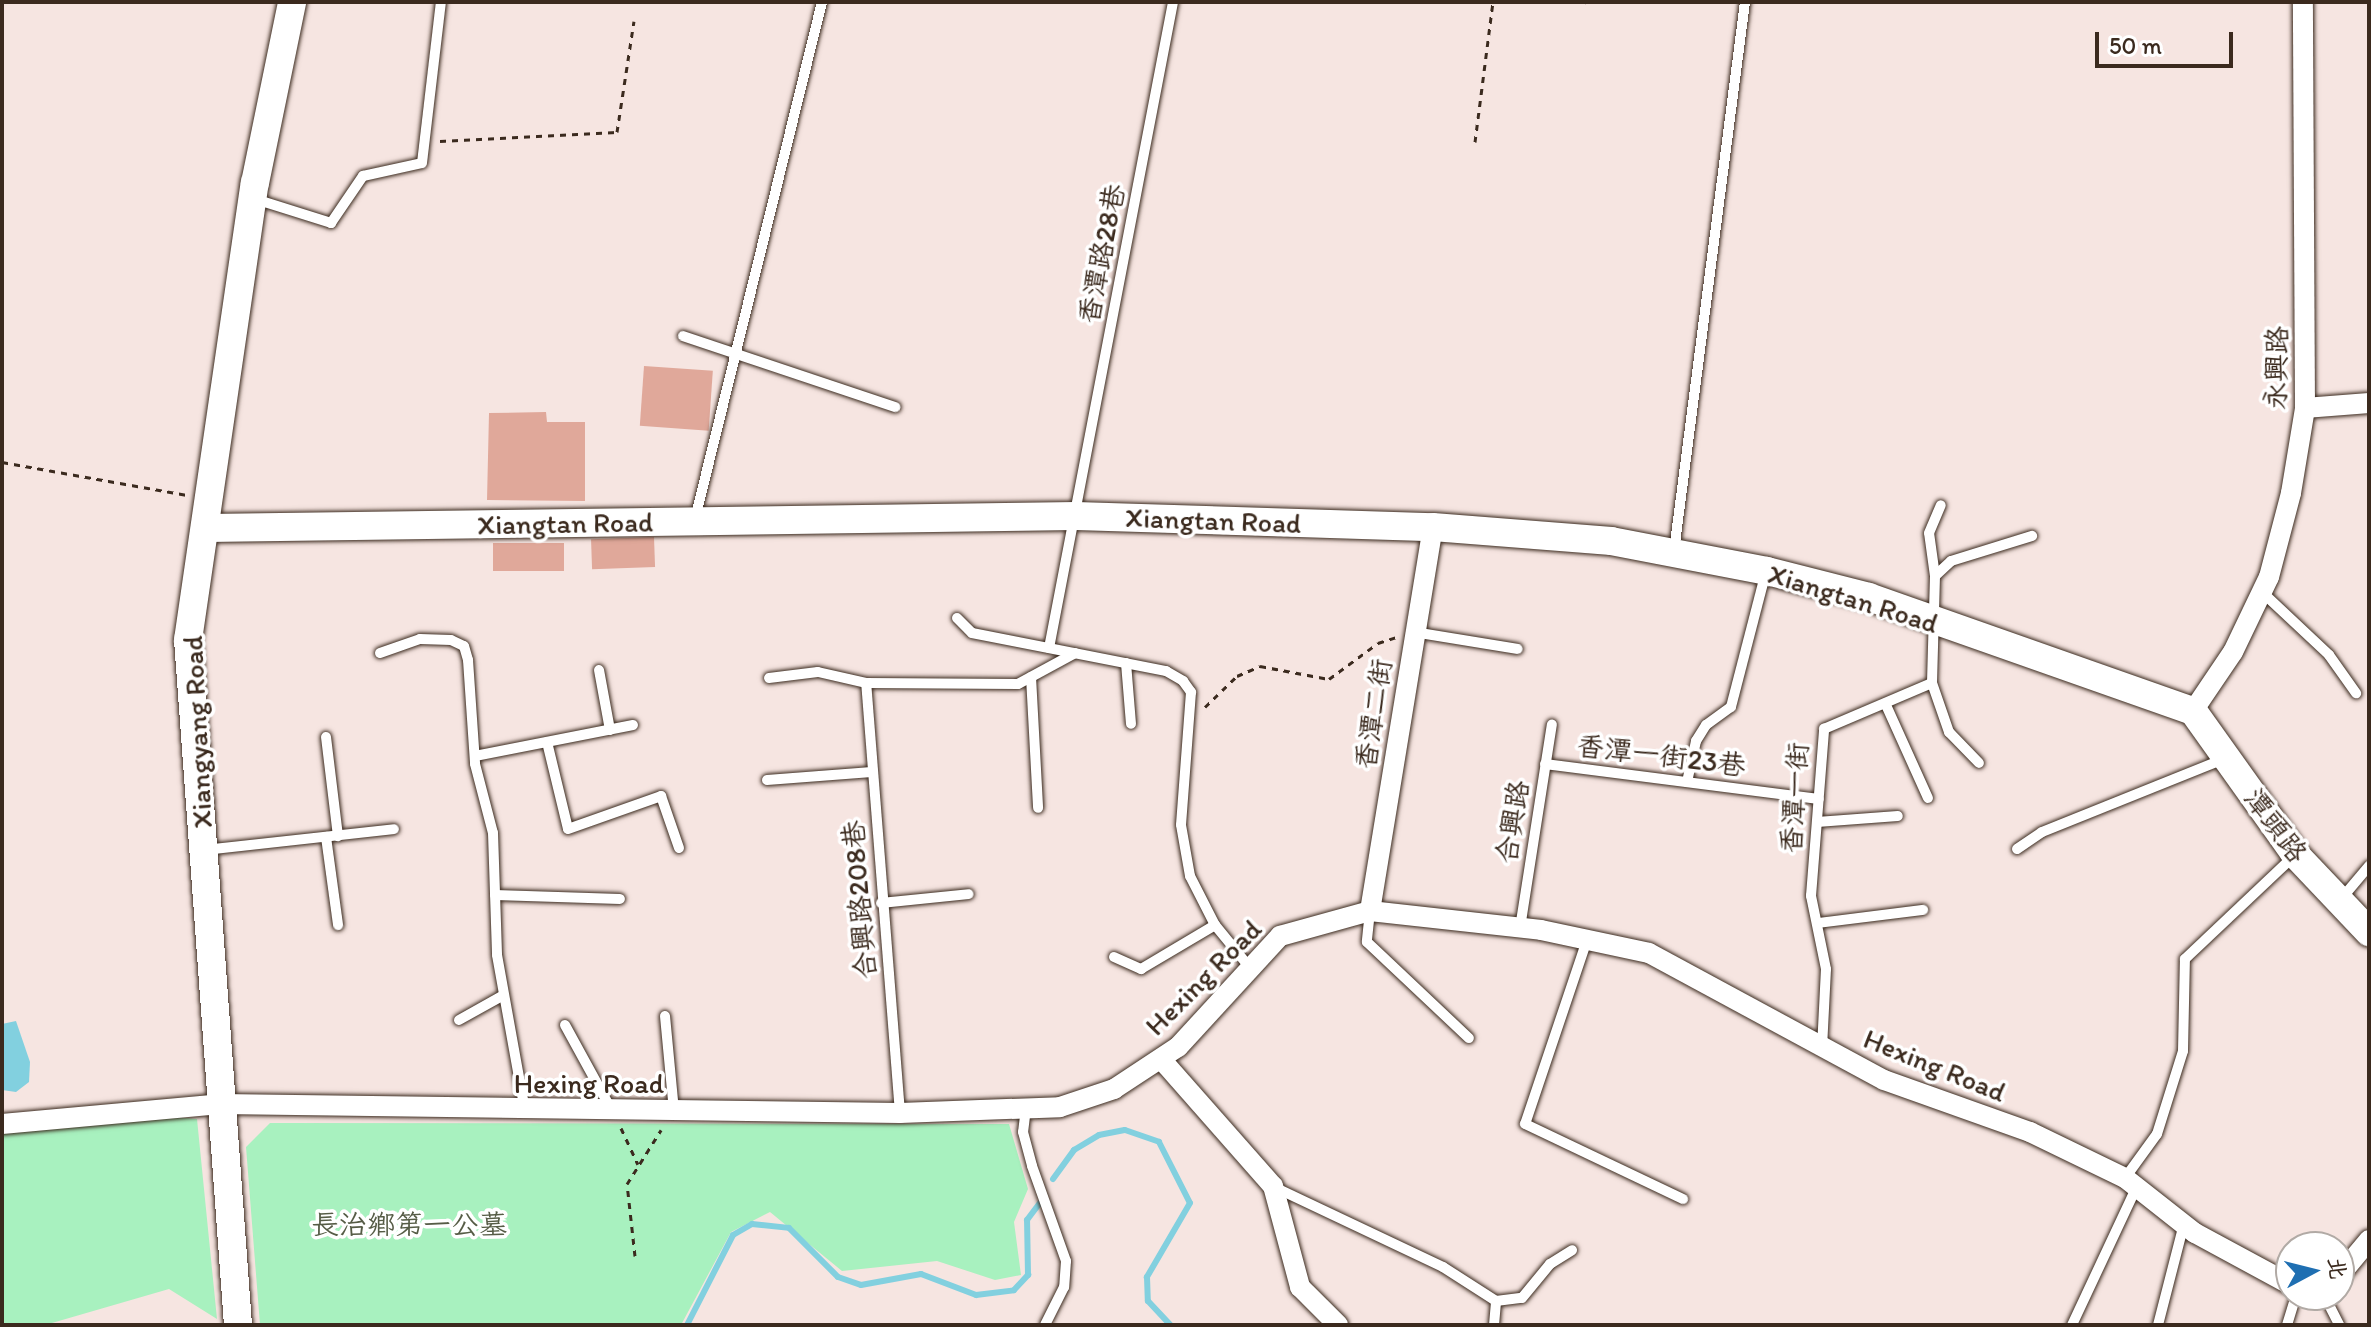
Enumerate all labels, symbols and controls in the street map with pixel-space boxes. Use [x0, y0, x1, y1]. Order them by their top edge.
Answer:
scale bar [2099, 16, 2237, 66]
text: 50 m [2109, 31, 2162, 60]
street label: 香潭路28巷 [1071, 181, 1131, 327]
street label: 永興路 [2258, 326, 2294, 410]
street label: Xiangtan Road [1124, 500, 1302, 540]
street label: Xiangtan Road [477, 505, 653, 541]
street label: Xiangtan Road [1764, 556, 1942, 640]
street label: Xiangyang Road [175, 635, 219, 829]
street label: 香潭二街 [1348, 656, 1398, 772]
street label: 香潭一街23巷 [1575, 728, 1747, 782]
street label: 香潭一街 [1773, 741, 1815, 855]
street label: 合興路 [1489, 778, 1535, 866]
street label: 潭頭路 [2237, 781, 2315, 869]
street label: 合興路208巷 [835, 819, 883, 981]
street label: Hexing Road [1138, 912, 1268, 1042]
street label: Hexing Road [1859, 1021, 2011, 1109]
street label: Hexing Road [514, 1066, 664, 1100]
park label: 長治鄉第一公墓 [311, 1207, 507, 1241]
north arrow [2275, 1231, 2355, 1311]
text: 北 [2323, 1256, 2352, 1281]

